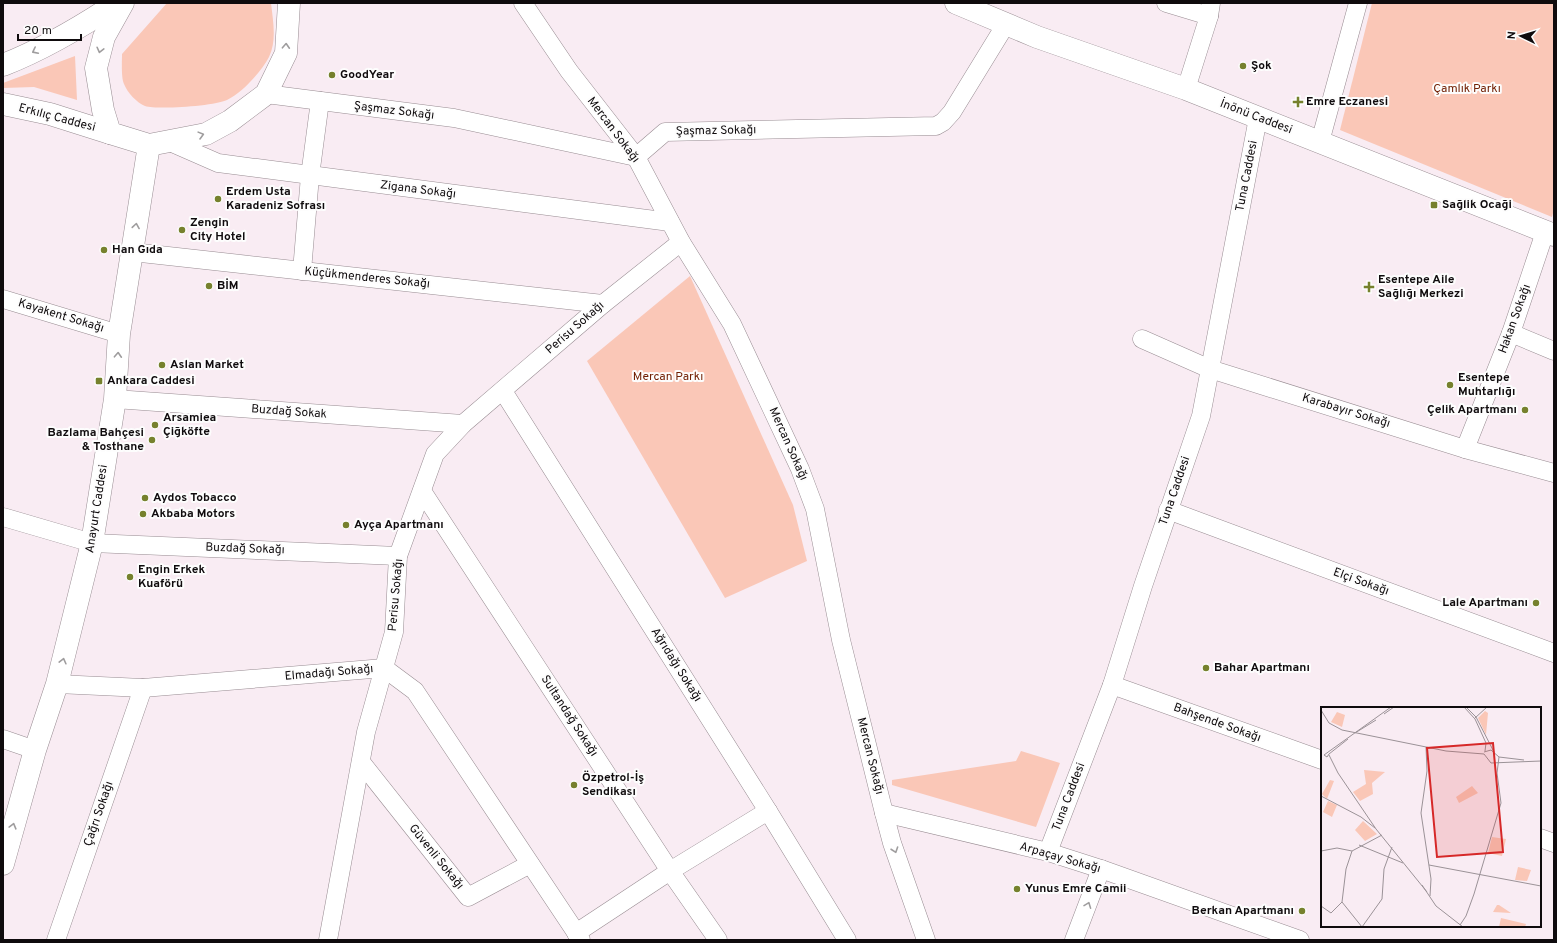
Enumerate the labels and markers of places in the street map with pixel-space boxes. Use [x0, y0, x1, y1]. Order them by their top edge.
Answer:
place label: Şok [1251, 58, 1272, 74]
marker: Şok [1238, 61, 1248, 71]
place label: GoodYear [340, 67, 394, 83]
marker: GoodYear [327, 70, 337, 80]
place label: Emre Eczanesi [1306, 94, 1388, 110]
marker: Emre Eczanesi [1293, 97, 1303, 107]
place label: Erdem Usta Karadeniz Sofrası [226, 184, 325, 214]
marker: Erdem Usta Karadeniz Sofrası [213, 194, 223, 204]
place label: Sağlik Ocaği [1442, 197, 1512, 213]
marker: Sağlik Ocaği [1429, 200, 1439, 210]
place label: Zengin City Hotel [190, 215, 246, 245]
marker: Zengin City Hotel [177, 225, 187, 235]
place label: Han Gıda [112, 242, 163, 258]
marker: Han Gıda [99, 245, 109, 255]
place label: Esentepe Aile Sağlığı Merkezi [1378, 272, 1464, 302]
place label: BİM [217, 278, 238, 294]
marker: BİM [204, 281, 214, 291]
marker: Esentepe Aile Sağlığı Merkezi [1363, 281, 1375, 293]
place label: Aslan Market [170, 357, 244, 373]
marker: Aslan Market [157, 360, 167, 370]
place label: Esentepe Muhtarlığı [1458, 370, 1515, 400]
place label: Ankara Caddesi [107, 373, 195, 389]
marker: Ankara Caddesi [94, 376, 104, 386]
marker: Esentepe Muhtarlığı [1445, 380, 1455, 390]
place label: Çelik Apartmanı [1427, 402, 1517, 418]
marker: Çelik Apartmanı [1520, 405, 1530, 415]
place label: Arsamiea Çiğköfte [163, 410, 216, 440]
marker: Arsamiea Çiğköfte [150, 420, 160, 430]
place label: Bazlama Bahçesi & Tosthane [47, 425, 144, 455]
marker: Bazlama Bahçesi & Tosthane [147, 435, 157, 445]
place label: Aydos Tobacco [153, 490, 237, 506]
marker: Aydos Tobacco [140, 493, 150, 503]
place label: Akbaba Motors [151, 506, 235, 522]
marker: Akbaba Motors [138, 509, 148, 519]
place label: Ayça Apartmanı [354, 517, 444, 533]
marker: Ayça Apartmanı [341, 520, 351, 530]
place label: Engin Erkek Kuaförü [138, 562, 205, 592]
marker: Engin Erkek Kuaförü [125, 572, 135, 582]
place label: Lale Apartmanı [1442, 595, 1528, 611]
marker: Lale Apartmanı [1531, 598, 1541, 608]
place label: Bahar Apartmanı [1214, 660, 1310, 676]
marker: Bahar Apartmanı [1201, 663, 1211, 673]
place label: Özpetrol-İş Sendikası [582, 770, 644, 800]
marker: Özpetrol-İş Sendikası [569, 780, 579, 790]
place label: Yunus Emre Camii [1025, 881, 1126, 897]
marker: Yunus Emre Camii [1012, 884, 1022, 894]
place label: Berkan Apartmanı [1192, 903, 1294, 919]
marker: Berkan Apartmanı [1297, 906, 1307, 916]

